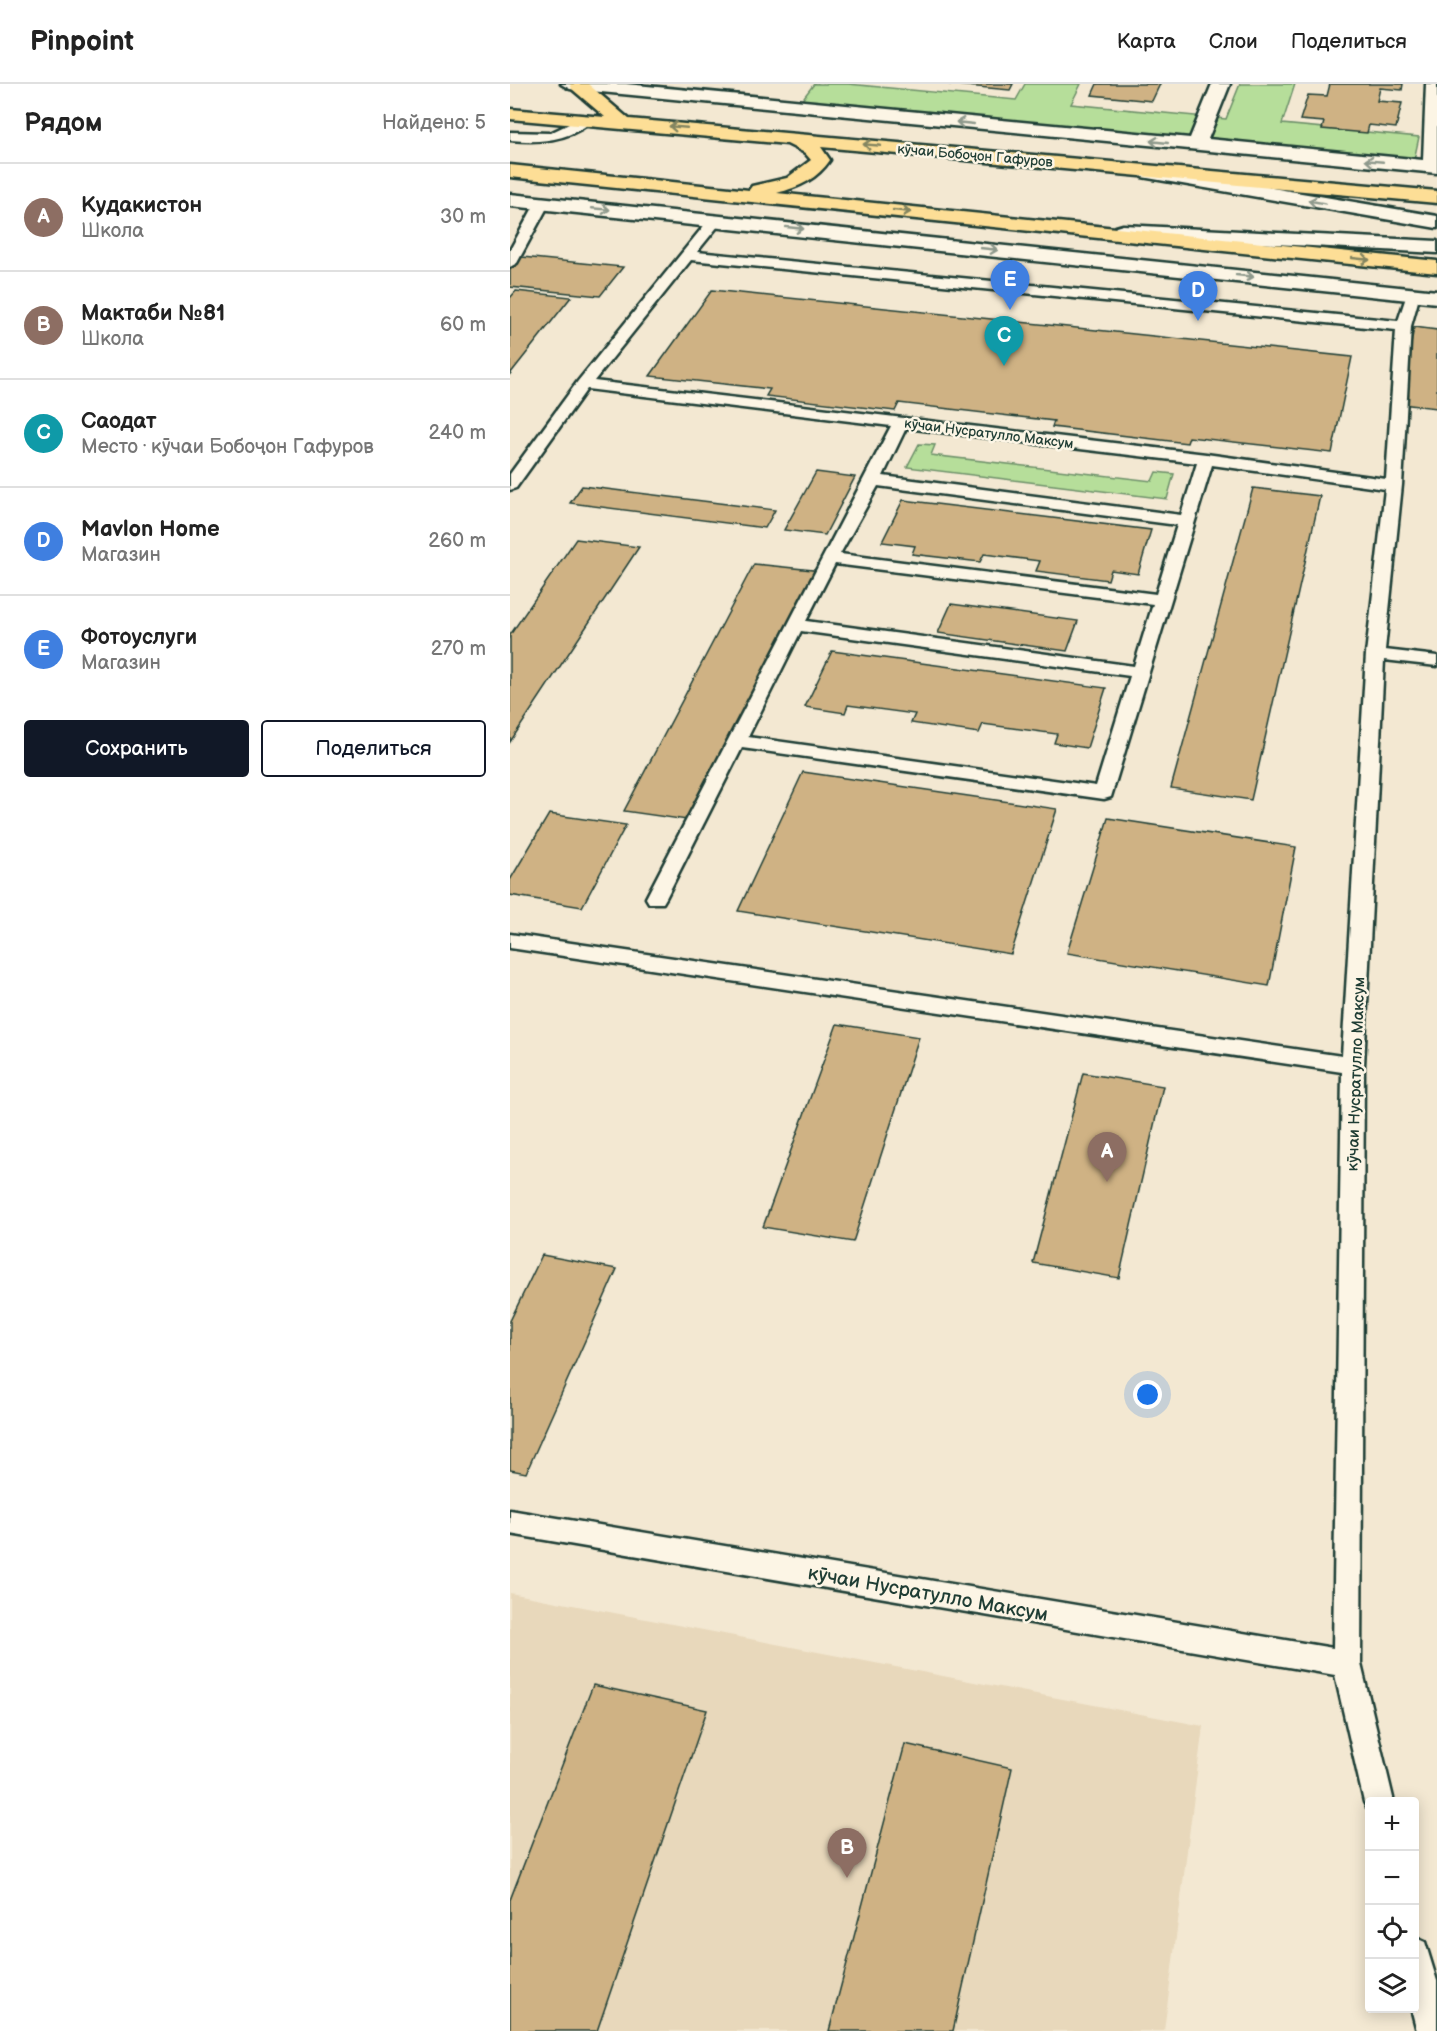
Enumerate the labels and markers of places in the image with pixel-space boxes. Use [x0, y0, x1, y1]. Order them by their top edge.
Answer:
pin: E [990, 260, 1030, 310]
pin: D [1178, 272, 1218, 321]
pin: C [984, 316, 1024, 366]
pin: A [1088, 1132, 1126, 1182]
pin: B [828, 1828, 866, 1878]

